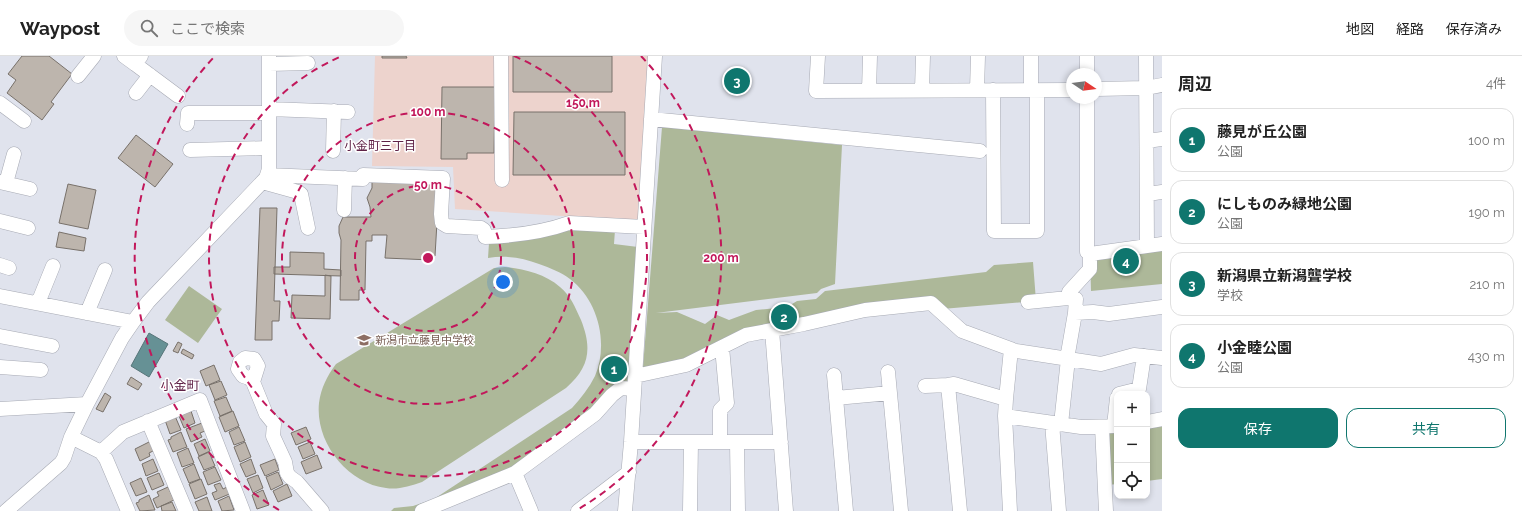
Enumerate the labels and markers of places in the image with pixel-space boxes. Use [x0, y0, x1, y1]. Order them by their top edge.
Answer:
pin: 3 [724, 66, 750, 96]
pin: 4 [1113, 246, 1139, 276]
centre of rings [421, 251, 435, 265]
pin: 2 [771, 302, 797, 332]
school or university icon: 新潟市立藤見中学校 [356, 332, 372, 348]
place label: 新潟市立藤見中学校 [375, 334, 474, 347]
pin: 1 [601, 354, 627, 384]

